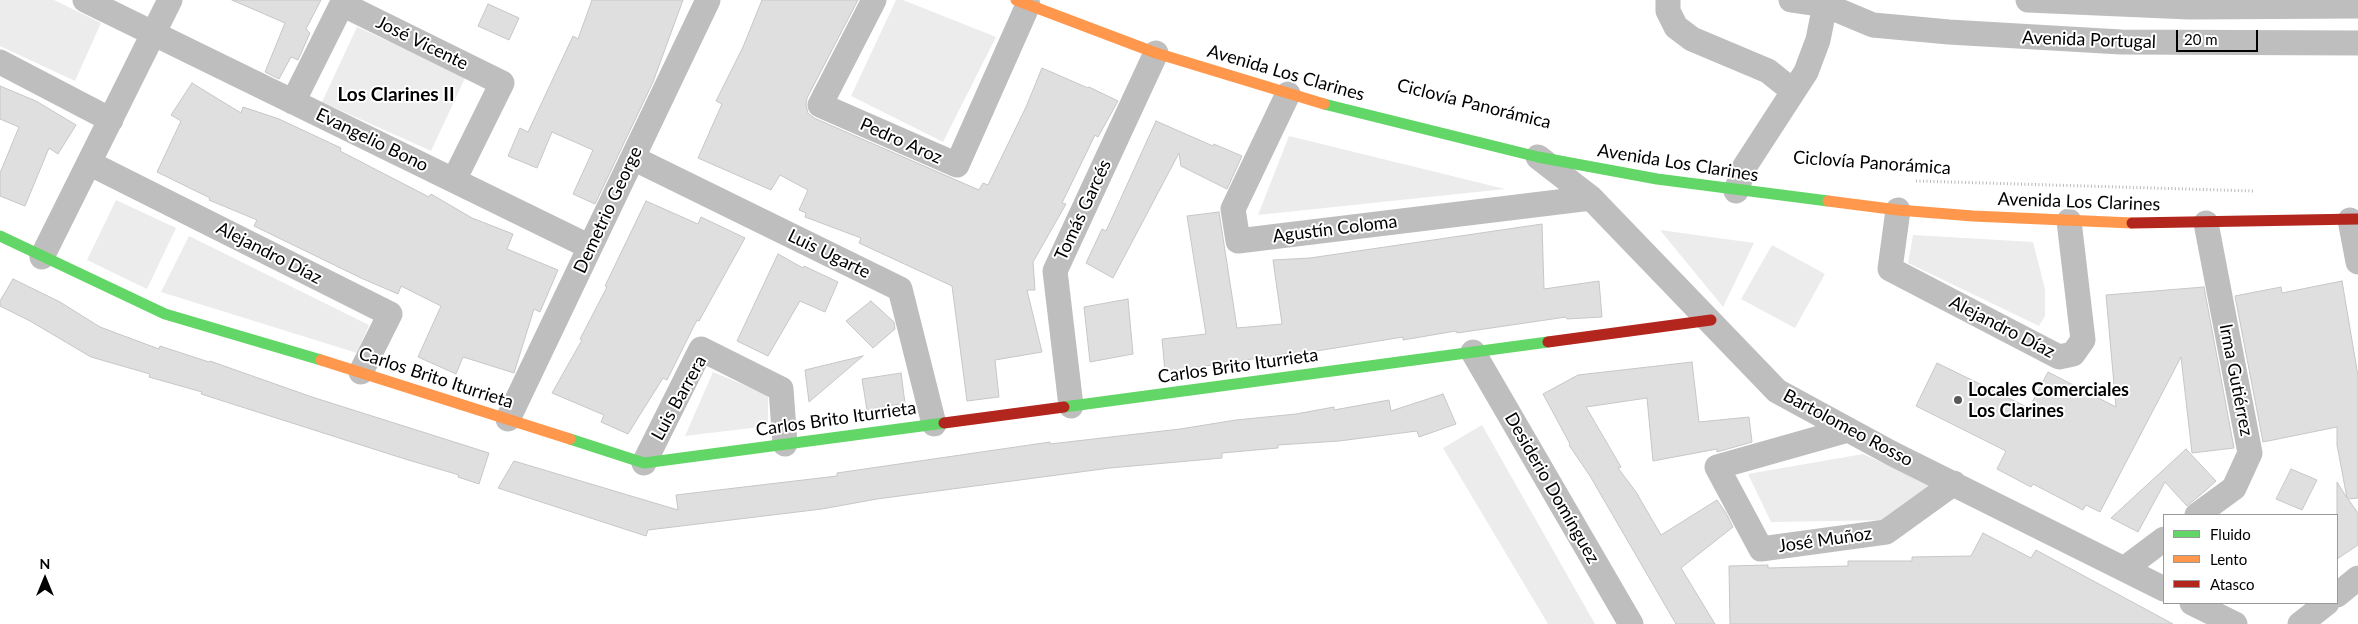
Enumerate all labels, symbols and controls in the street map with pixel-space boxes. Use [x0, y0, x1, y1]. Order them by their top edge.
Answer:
street label: José Vicente [372, 11, 472, 75]
scale bar [2178, 20, 2260, 52]
street label: Avenida Portugal [2022, 27, 2156, 53]
text: 20 m [2184, 30, 2218, 48]
street label: Avenida Los Clarines [1205, 40, 1367, 106]
street label: Ciclovía Panorámica [1395, 74, 1553, 134]
district label: Los Clarines II [337, 84, 455, 106]
street label: Evangelio Bono [312, 104, 432, 176]
street label: Pedro Aroz [857, 113, 945, 169]
street label: Avenida Los Clarines [1596, 140, 1760, 186]
street label: Demetrio George [569, 143, 647, 277]
street label: Ciclovía Panorámica [1792, 147, 1952, 179]
street label: Tomás Garcés [1050, 156, 1116, 264]
street label: Avenida Los Clarines [1997, 188, 2161, 216]
street label: Agustín Coloma [1271, 211, 1399, 247]
street label: Alejandro Díaz [213, 217, 325, 289]
street label: Luis Ugarte [784, 225, 874, 283]
street label: Alejandro Díaz [1946, 291, 2058, 363]
street label: Irma Gutiérrez [2215, 322, 2257, 438]
street label: Carlos Brito Iturrieta [356, 343, 516, 413]
street label: Carlos Brito Iturrieta [1157, 344, 1319, 388]
street label: Luis Barrera [647, 352, 711, 444]
place label: Locales Comerciales Los Clarines [1968, 379, 2129, 422]
street label: Bartolomeo Rosso [1779, 385, 1917, 471]
marker: Locales Comerciales Los Clarines [1952, 394, 1964, 406]
street label: Carlos Brito Iturrieta [755, 397, 917, 441]
street label: Desiderio Domínguez [1500, 409, 1604, 567]
legend [2163, 514, 2338, 604]
street label: José Muñoz [1777, 523, 1873, 557]
text: Fluido [2210, 525, 2251, 543]
text: Lento [2210, 550, 2247, 568]
north arrow [20, 554, 70, 604]
text: N [40, 555, 50, 572]
text: Atasco [2210, 575, 2255, 593]

